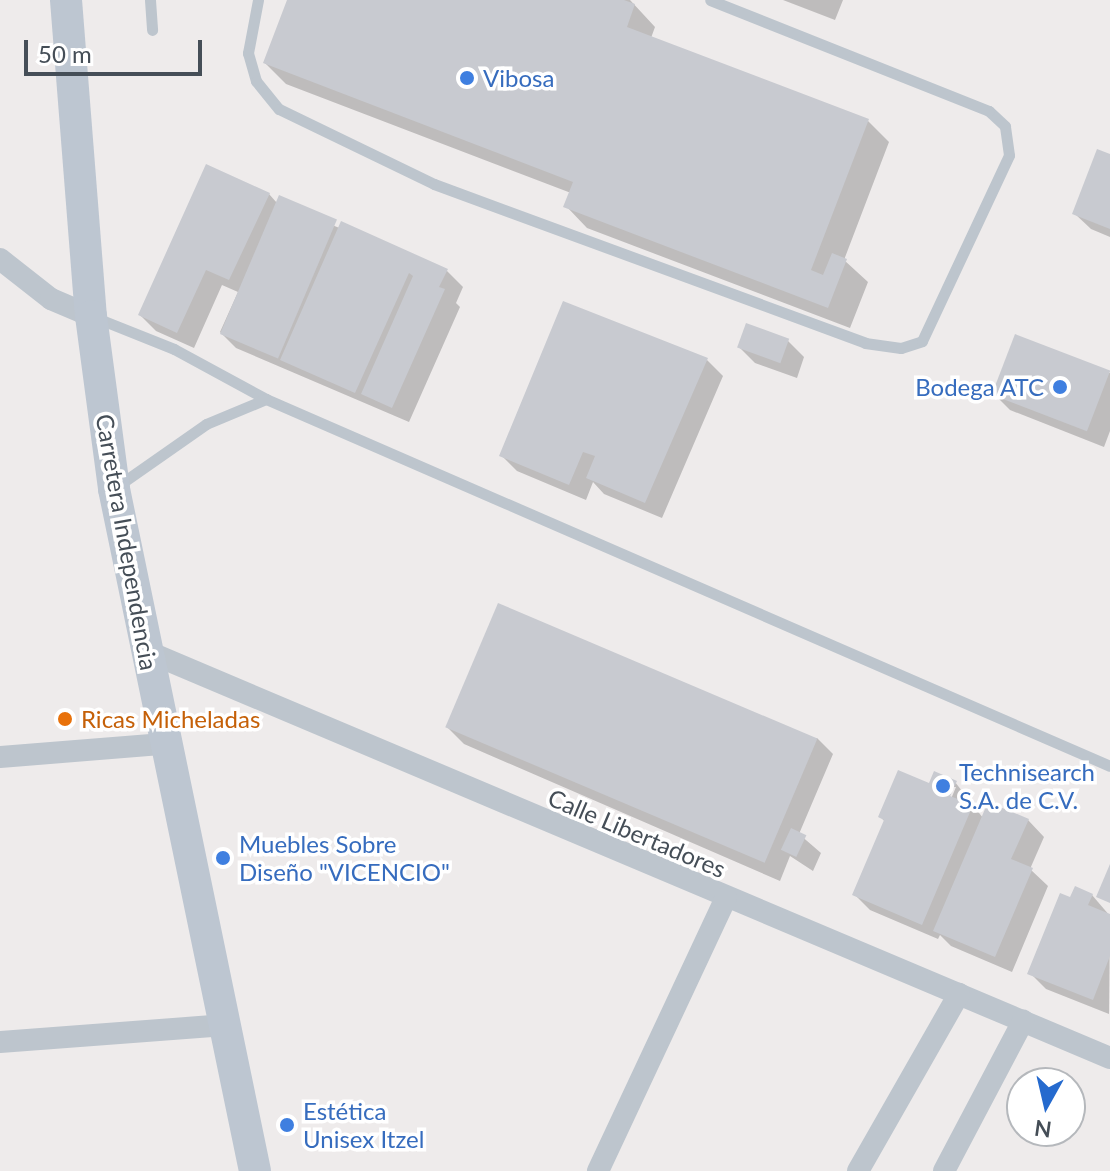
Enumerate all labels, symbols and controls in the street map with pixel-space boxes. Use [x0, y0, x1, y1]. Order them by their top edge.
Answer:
scale bar [28, 24, 206, 74]
text: 50 m [38, 39, 92, 68]
place label: Vibosa [483, 64, 554, 92]
marker: Vibosa [458, 69, 476, 87]
place label: Bodega ATC [914, 373, 1044, 401]
marker: Bodega ATC [1051, 378, 1069, 396]
street label: Carretera Independencia [90, 412, 164, 672]
place label: Ricas Micheladas [81, 705, 260, 733]
marker: Ricas Micheladas [56, 710, 74, 728]
place label: Technisearch S.A. de C.V. [959, 758, 1095, 814]
marker: Technisearch S.A. de C.V. [934, 777, 952, 795]
street label: Calle Libertadores [544, 783, 730, 883]
place label: Muebles Sobre Diseño "VICENCIO" [239, 830, 450, 886]
marker: Muebles Sobre Diseño "VICENCIO" [214, 849, 232, 867]
north arrow [1006, 1067, 1086, 1147]
place label: Estética Unisex Itzel [303, 1097, 424, 1153]
text: N [1033, 1115, 1053, 1144]
marker: Estética Unisex Itzel [278, 1116, 296, 1134]

